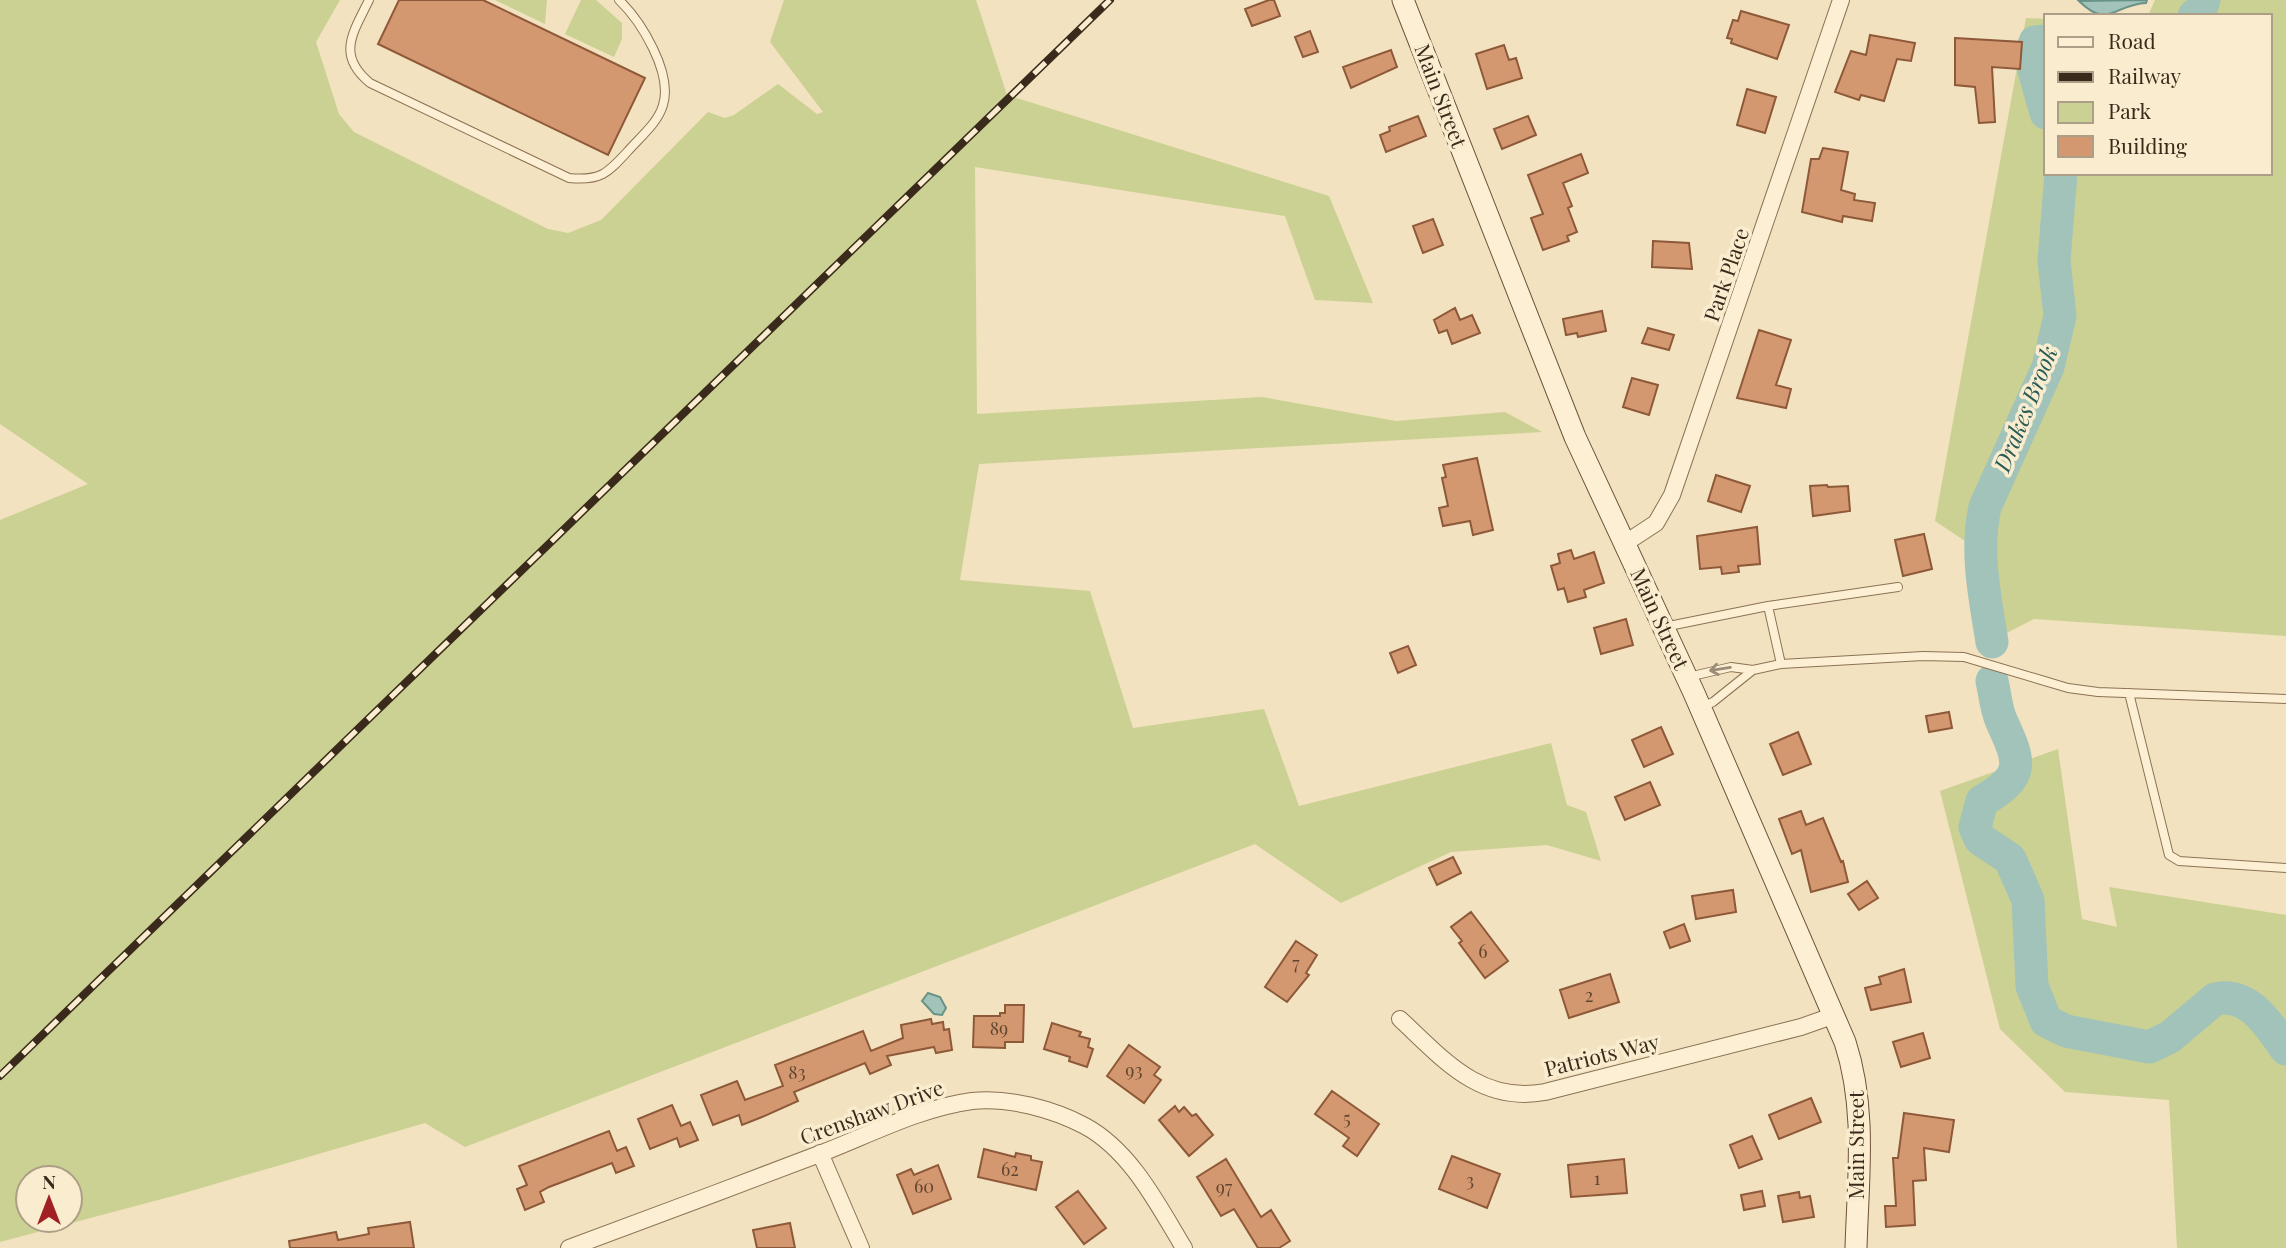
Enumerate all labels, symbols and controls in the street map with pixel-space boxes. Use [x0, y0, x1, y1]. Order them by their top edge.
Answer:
legend [2044, 14, 2272, 175]
text: Road [2108, 26, 2156, 54]
street label: Main Street [1409, 39, 1475, 152]
text: Railway [2108, 61, 2182, 89]
text: Park [2108, 96, 2152, 124]
text: Building [2108, 131, 2187, 159]
street label: Park Place [1696, 224, 1754, 325]
water label: Drakes Brook [1985, 341, 2064, 477]
street label: Main Street [1625, 563, 1697, 674]
one-way arrow [1709, 663, 1732, 676]
house number: 6 [1478, 939, 1488, 963]
house number: 7 [1292, 951, 1300, 975]
house number: 2 [1585, 983, 1593, 1007]
house number: 89 [990, 1016, 1008, 1040]
street label: Patriots Way [1541, 1026, 1662, 1082]
house number: 93 [1125, 1058, 1143, 1082]
house number: 83 [788, 1060, 806, 1084]
street label: Crenshaw Drive [796, 1072, 947, 1150]
street label: Main Street [1841, 1090, 1869, 1199]
house number: 5 [1343, 1106, 1351, 1130]
house number: 62 [1001, 1157, 1019, 1181]
north arrow [14, 1164, 84, 1234]
house number: 1 [1594, 1166, 1601, 1190]
text: N [42, 1168, 56, 1194]
house number: 3 [1466, 1168, 1474, 1192]
house number: 60 [914, 1174, 934, 1198]
house number: 97 [1216, 1175, 1233, 1199]

